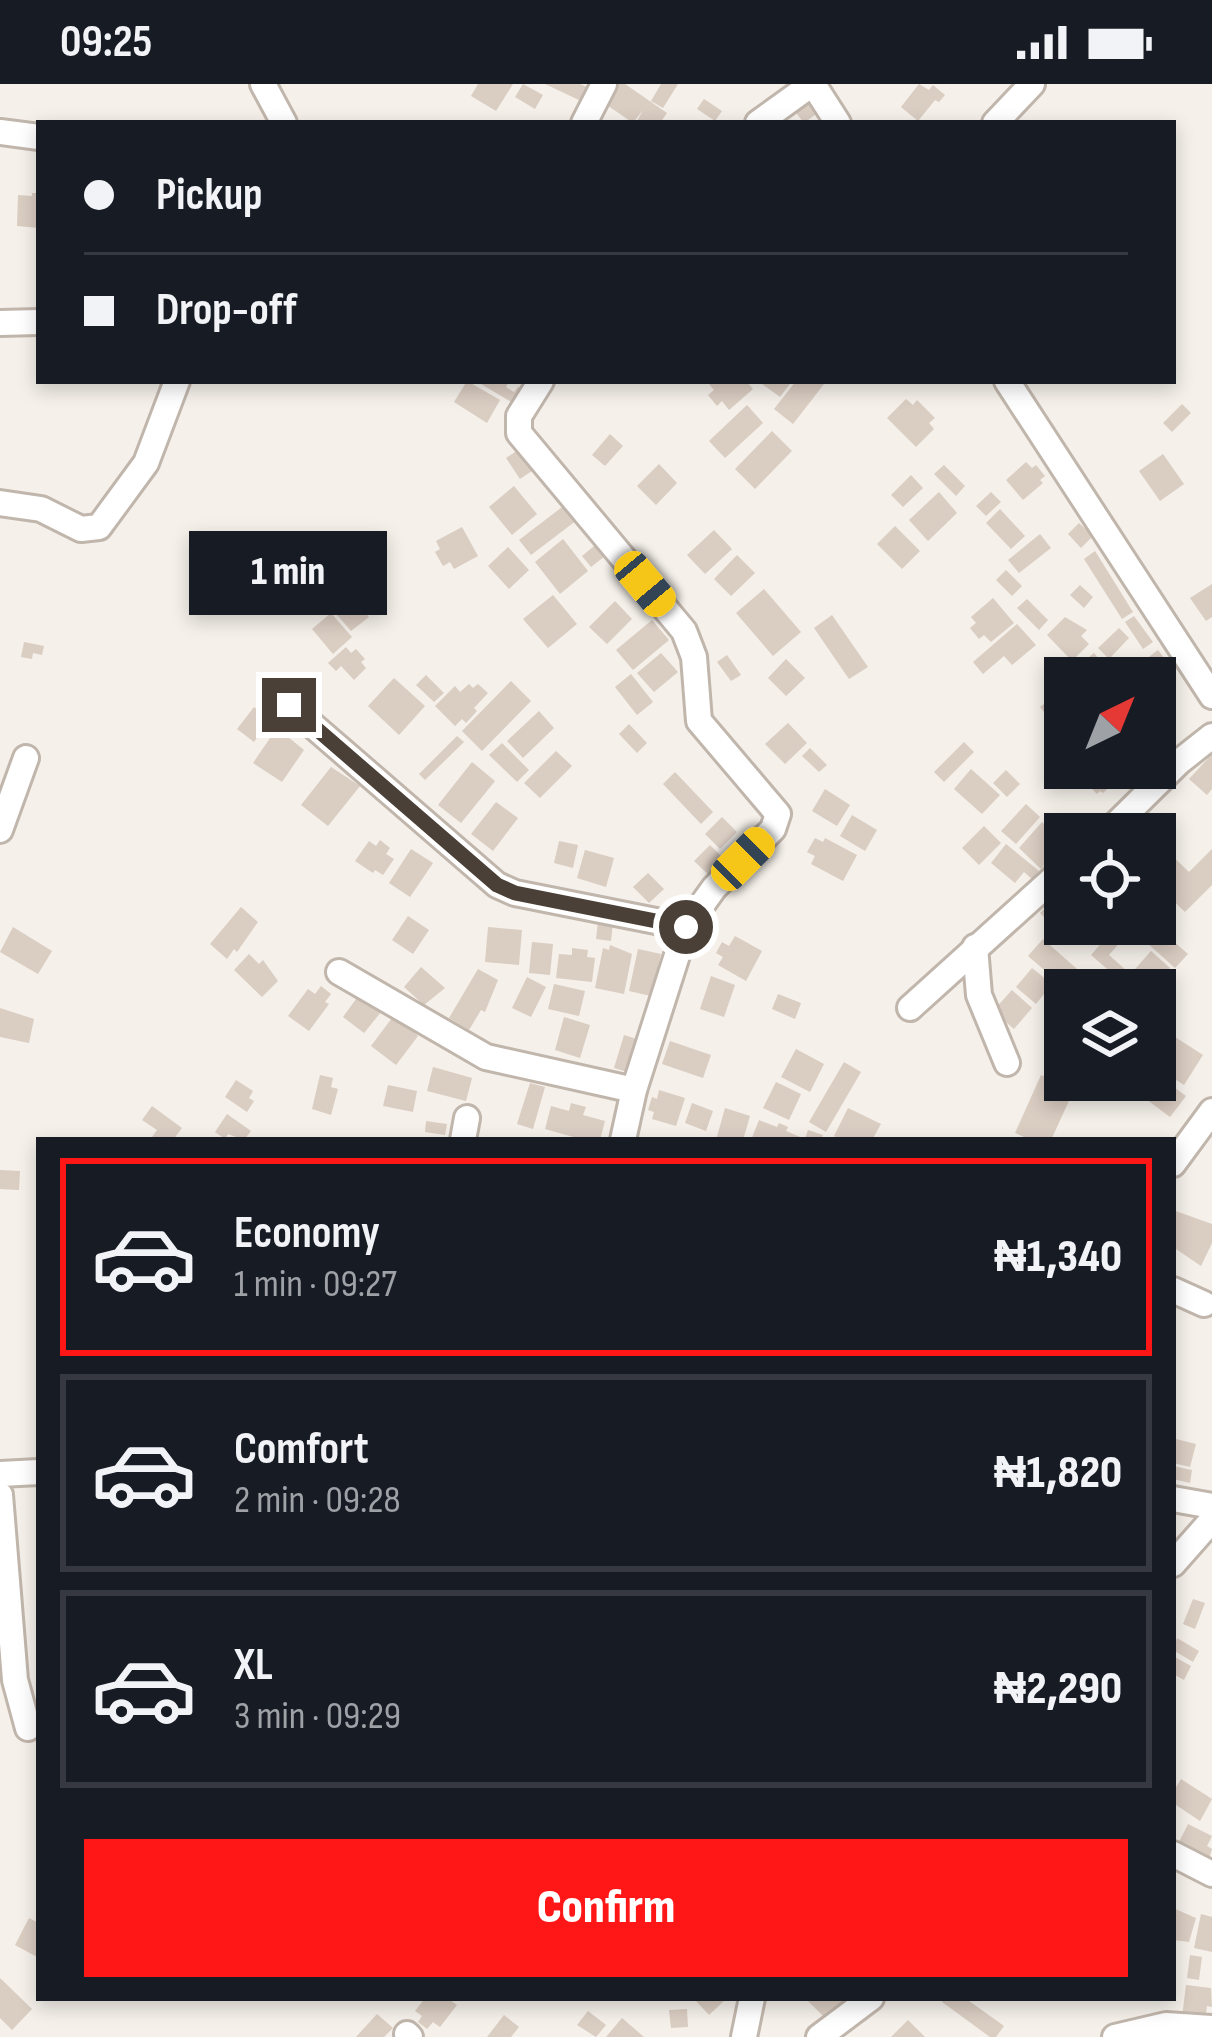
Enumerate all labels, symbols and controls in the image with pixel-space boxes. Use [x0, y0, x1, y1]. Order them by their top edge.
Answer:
text: 09:25 [60, 15, 152, 70]
text: Pickup [156, 168, 263, 223]
text: Drop-off [156, 283, 297, 338]
callout: 1 min [190, 531, 388, 615]
car [608, 545, 682, 623]
text: 1 min [251, 549, 325, 596]
north arrow [1044, 657, 1176, 789]
map controls [1044, 657, 1176, 1101]
route end [262, 678, 316, 732]
button: locate [1044, 813, 1176, 945]
car [705, 821, 781, 897]
route start [659, 900, 713, 954]
button: layers [1044, 969, 1176, 1101]
icon: car [90, 1203, 198, 1311]
text: Economy [234, 1206, 380, 1261]
text: ₦1,340 [994, 1230, 1122, 1285]
text: 1 min · 09:27 [234, 1261, 397, 1308]
icon: car [90, 1419, 198, 1527]
text: Comfort [234, 1422, 369, 1477]
text: ₦1,820 [994, 1446, 1122, 1501]
text: 2 min · 09:28 [234, 1477, 401, 1524]
icon: car [90, 1635, 198, 1743]
text: XL [234, 1638, 273, 1693]
text: ₦2,290 [994, 1662, 1122, 1717]
text: 3 min · 09:29 [234, 1693, 401, 1740]
button: Confirm [84, 1839, 1128, 1977]

